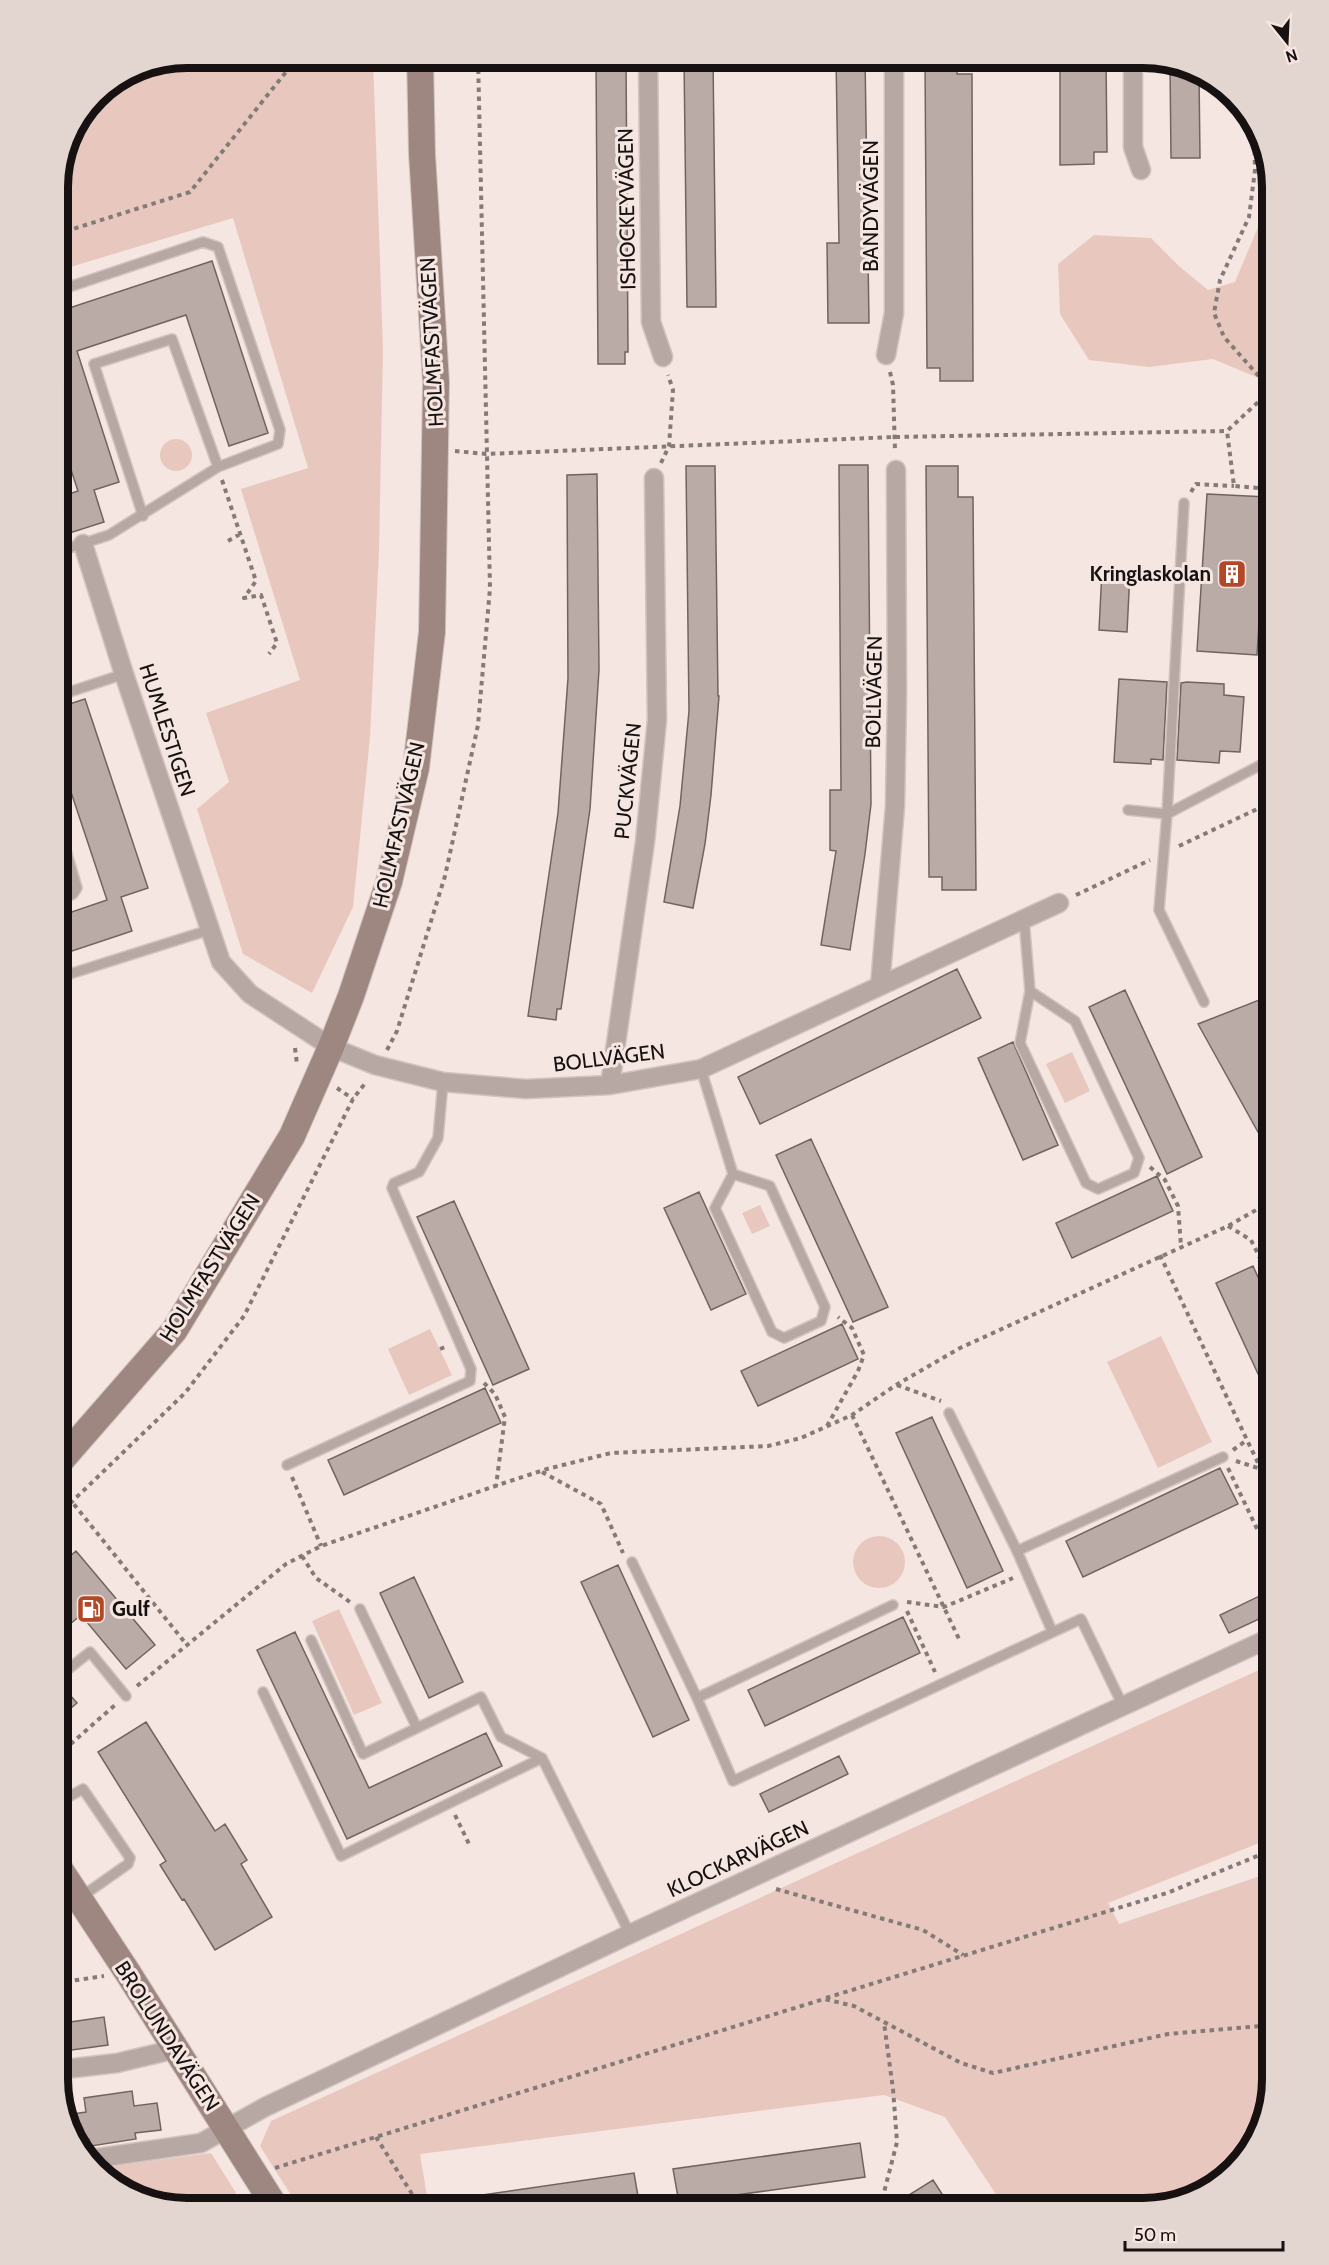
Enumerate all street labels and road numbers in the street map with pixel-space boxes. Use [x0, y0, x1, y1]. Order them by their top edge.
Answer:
street label: ISHOCKEYVÄGEN [613, 128, 640, 290]
street label: BANDYVÄGEN [858, 140, 883, 272]
street label: HOLMFASTVÄGEN [415, 257, 448, 427]
street label: BOLLVÄGEN [860, 635, 887, 749]
street label: HUMLESTIGEN [134, 660, 201, 799]
street label: PUCKVÄGEN [609, 721, 646, 840]
street label: HOLMFASTVÄGEN [367, 739, 430, 910]
street label: BOLLVÄGEN [552, 1038, 666, 1077]
street label: HOLMFASTVÄGEN [154, 1189, 265, 1346]
street label: KLOCKARVÄGEN [663, 1815, 813, 1902]
street label: BROLUNDAVÄGEN [110, 1956, 225, 2115]

